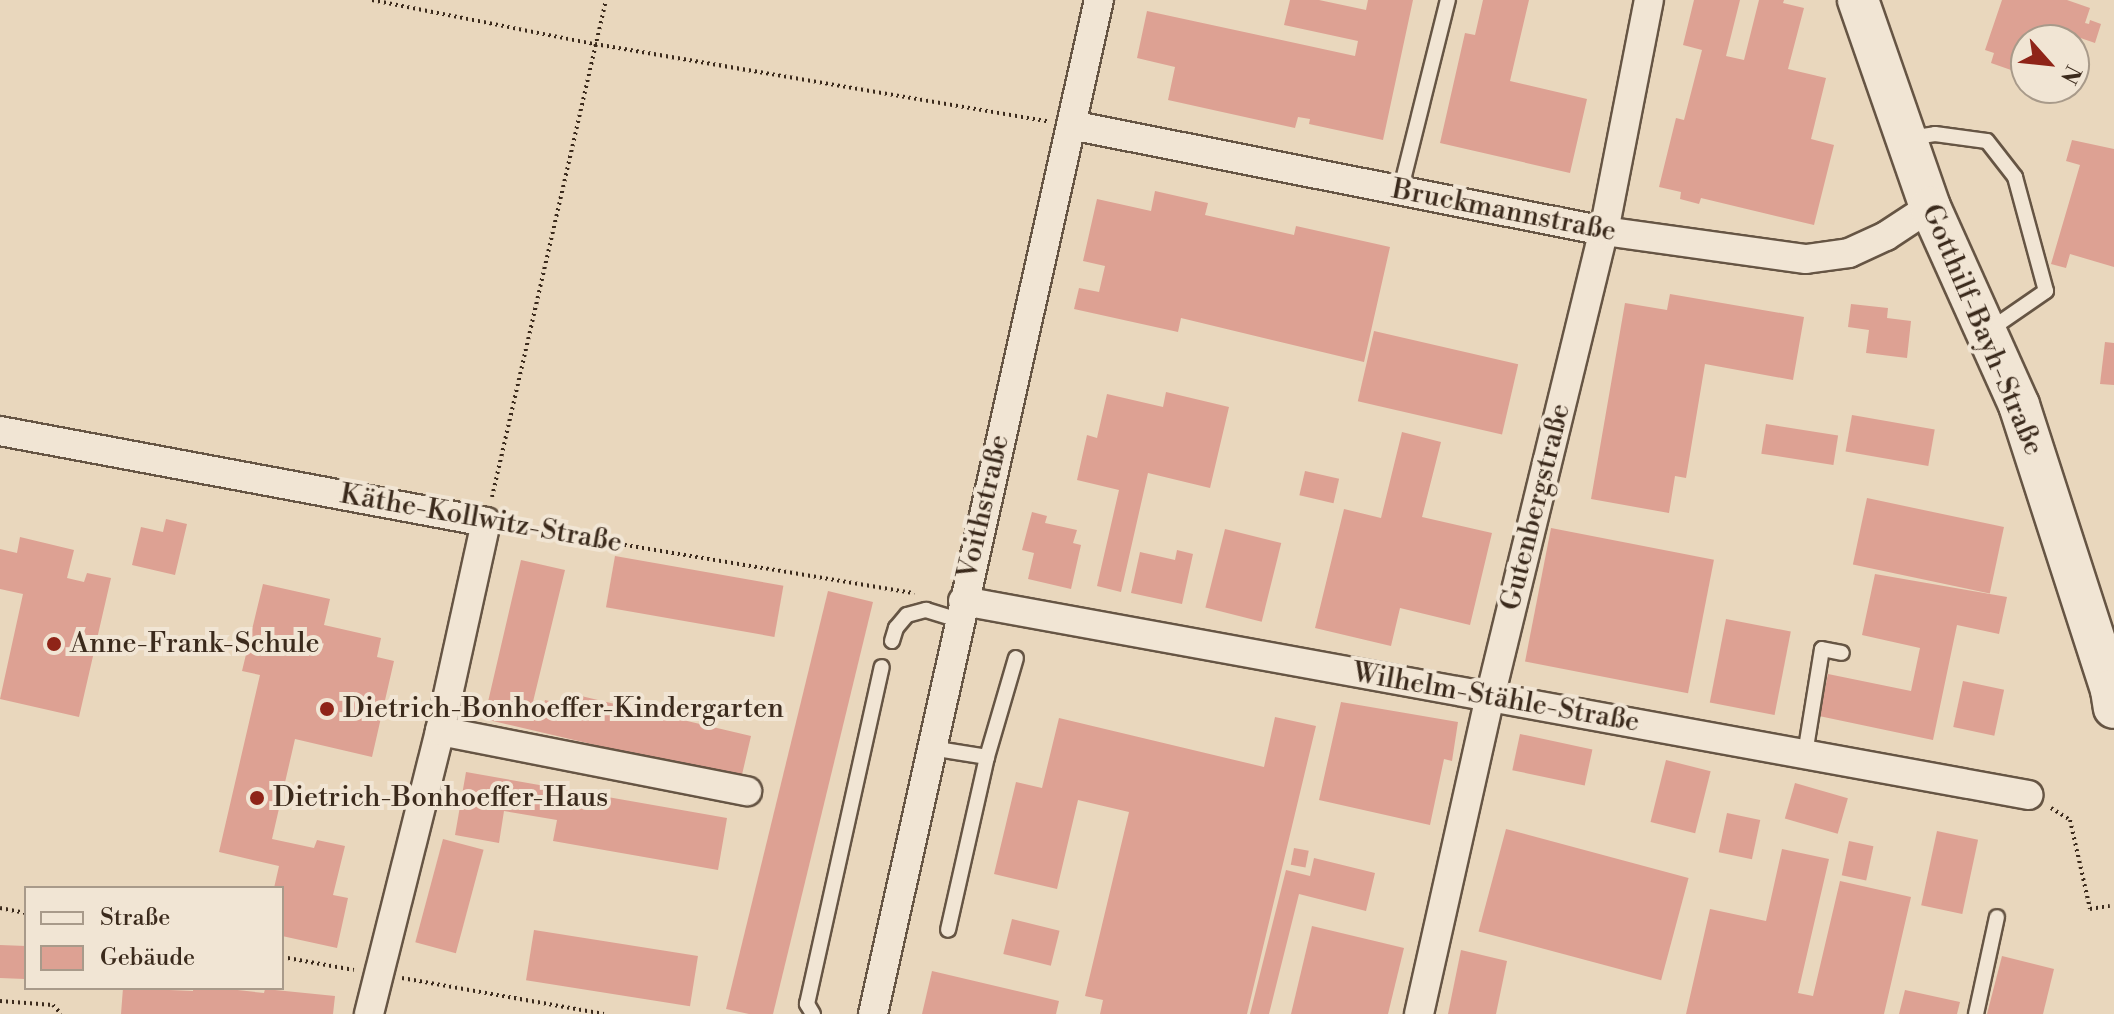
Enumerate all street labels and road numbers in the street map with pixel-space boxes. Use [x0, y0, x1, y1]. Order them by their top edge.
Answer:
street label: Bruckmannstraße [1389, 173, 1619, 249]
street label: Gotthilf-Bayh-Straße [1914, 199, 2050, 461]
street label: Gutenbergstraße [1494, 400, 1578, 614]
street label: Voithstraße [951, 431, 1017, 583]
street label: Käthe-Kollwitz-Straße [337, 478, 625, 560]
street label: Wilhelm-Stähle-Straße [1350, 656, 1642, 740]

